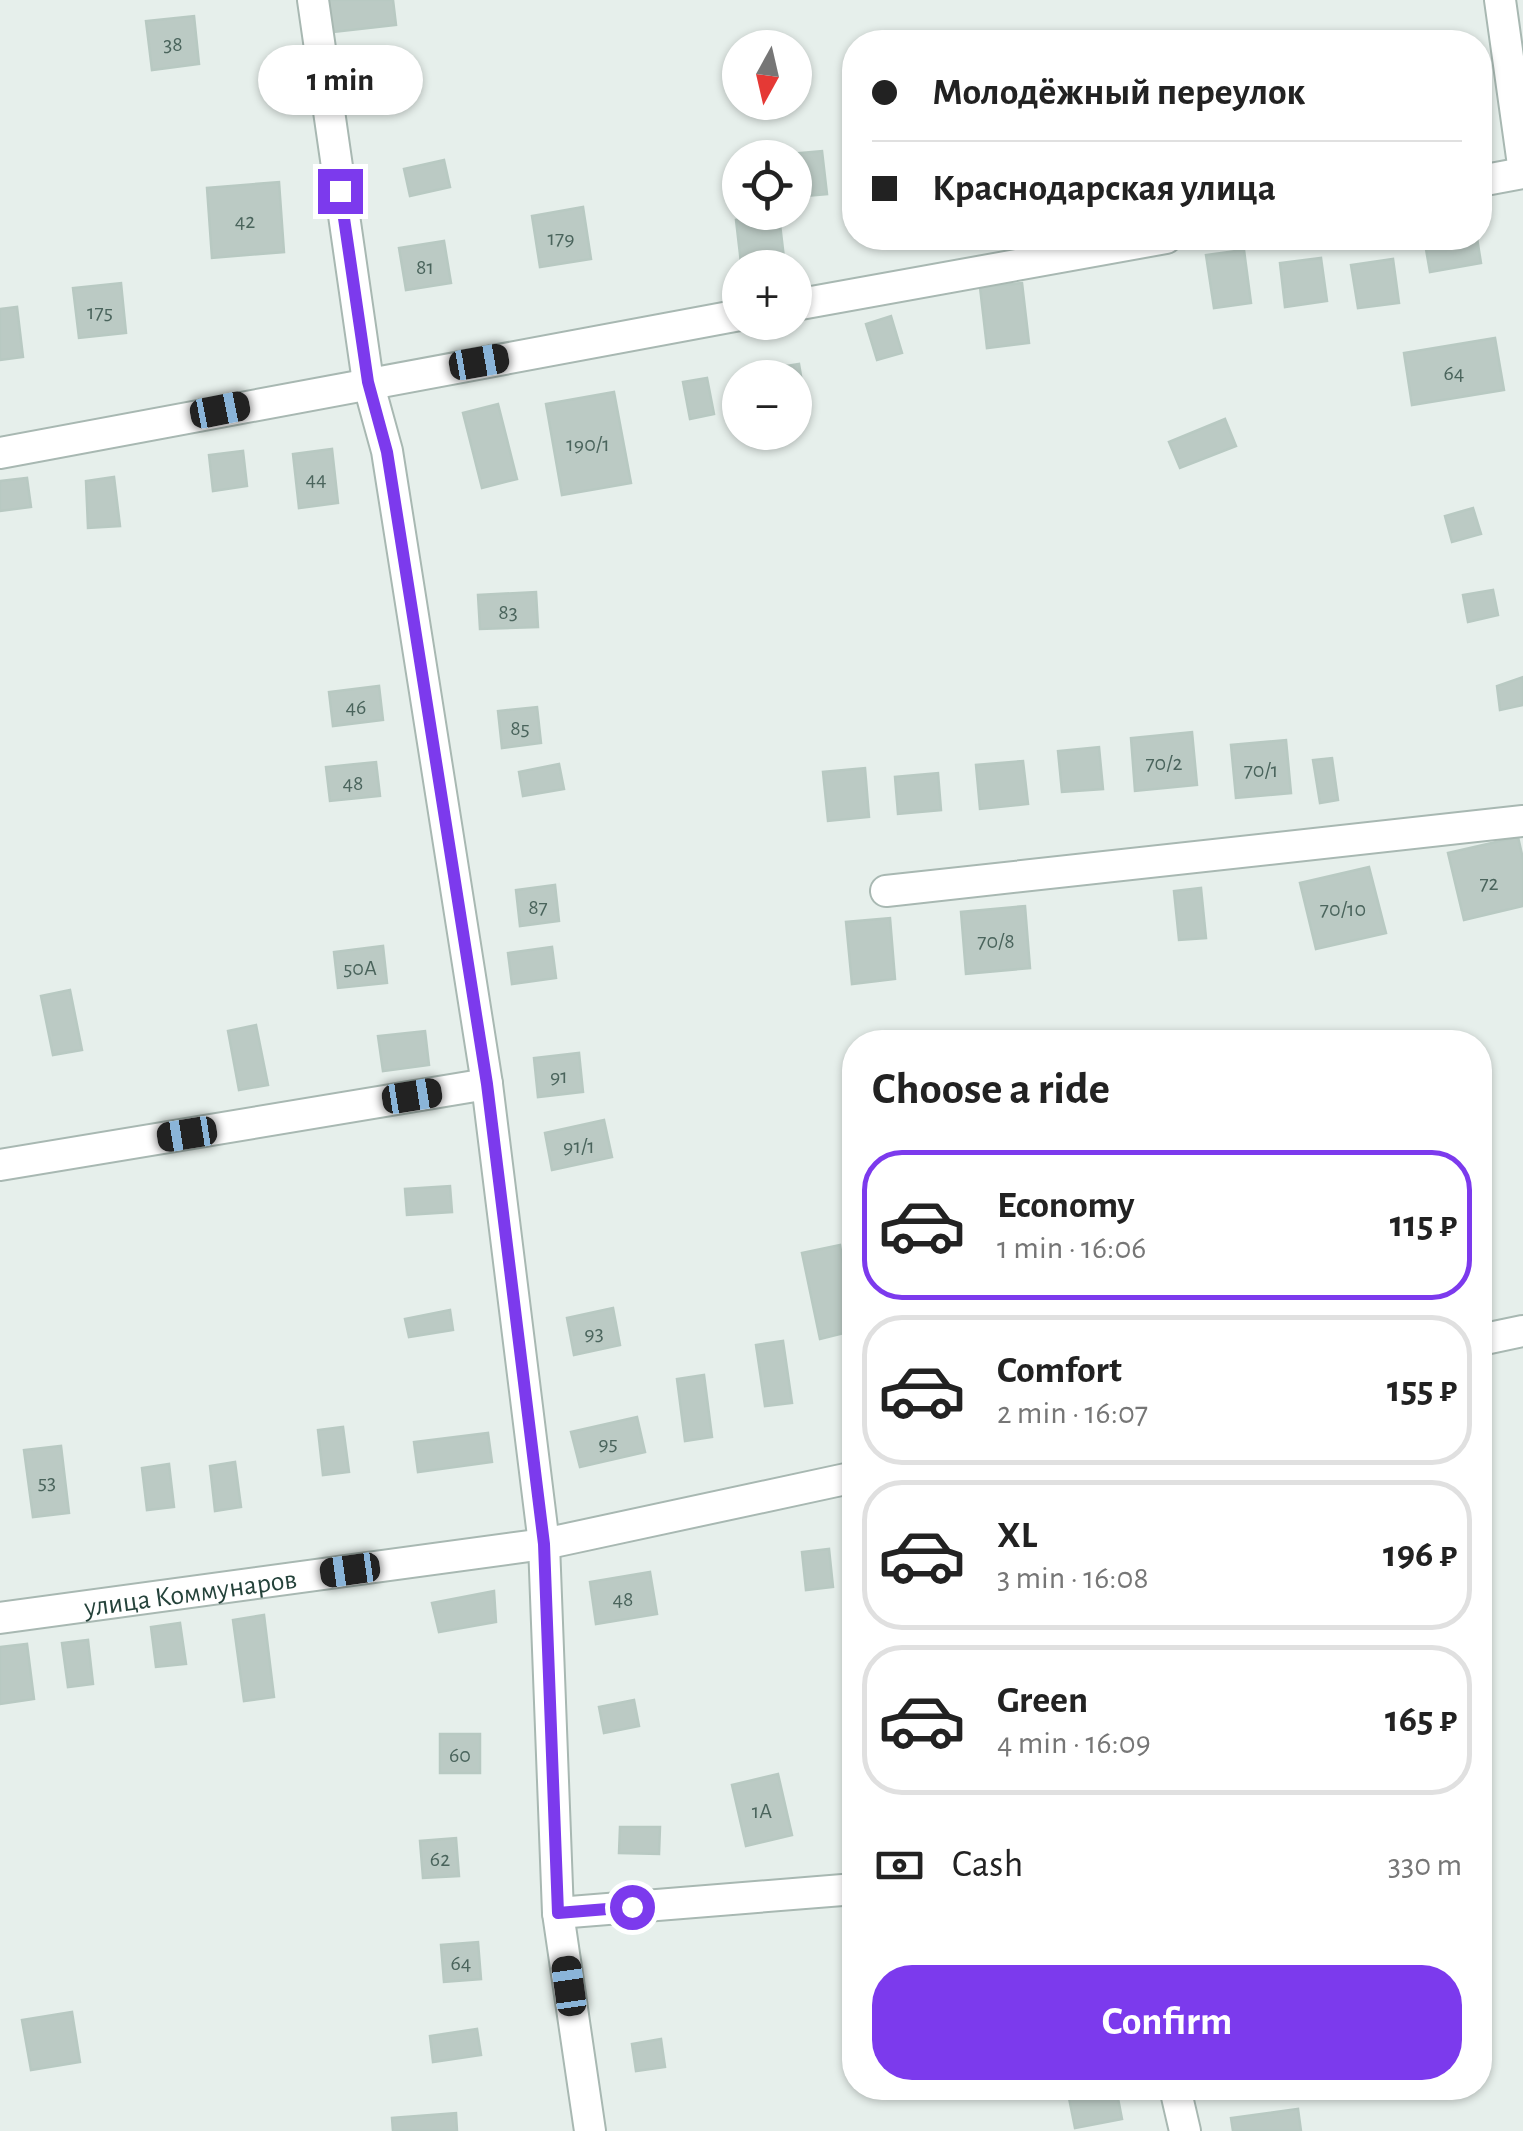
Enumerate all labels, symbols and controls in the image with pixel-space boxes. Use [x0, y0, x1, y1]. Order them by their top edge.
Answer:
north arrow [722, 30, 812, 120]
map controls [722, 30, 812, 450]
house number: 38 [163, 33, 183, 55]
callout: 1 min [258, 46, 422, 116]
text: 1 min [307, 64, 374, 96]
text: Молодёжный переулок [932, 74, 1305, 112]
button: locate [722, 140, 812, 230]
route end [318, 169, 363, 214]
text: Краснодарская улица [932, 170, 1276, 208]
house number: 42 [235, 210, 255, 232]
house number: 179 [547, 227, 575, 249]
button: + [722, 250, 812, 340]
house number: 81 [416, 256, 434, 278]
house number: 175 [87, 301, 113, 323]
car [447, 342, 511, 382]
button: − [722, 360, 812, 450]
house number: 64 [1444, 362, 1464, 384]
car [188, 390, 252, 430]
house number: 190/1 [566, 433, 610, 455]
house number: 44 [305, 468, 327, 490]
house number: 83 [498, 601, 518, 623]
house number: 46 [346, 696, 366, 718]
house number: 85 [510, 717, 530, 739]
house number: 70/2 [1145, 752, 1183, 774]
house number: 70/1 [1244, 759, 1278, 781]
house number: 48 [342, 772, 364, 794]
house number: 72 [1479, 872, 1499, 894]
house number: 87 [528, 896, 548, 918]
house number: 70/10 [1320, 898, 1366, 920]
house number: 70/8 [977, 930, 1015, 952]
house number: 50А [343, 957, 377, 979]
house number: 91 [550, 1065, 568, 1087]
text: Choose a ride [872, 1067, 1110, 1112]
car [380, 1076, 444, 1116]
car [155, 1114, 219, 1154]
house number: 91/1 [563, 1135, 595, 1157]
icon: car [877, 1180, 967, 1270]
text: Economy [997, 1187, 1135, 1225]
text: 115 ₽ [1390, 1206, 1457, 1244]
text: 1 min · 16:06 [997, 1232, 1146, 1264]
house number: 93 [584, 1322, 604, 1344]
icon: car [877, 1345, 967, 1435]
text: Comfort [997, 1352, 1122, 1390]
text: 155 ₽ [1387, 1371, 1457, 1409]
text: 2 min · 16:07 [997, 1397, 1148, 1429]
house number: 95 [598, 1432, 618, 1454]
house number: 53 [38, 1471, 56, 1493]
icon: car [877, 1510, 967, 1600]
text: XL [997, 1517, 1037, 1555]
text: 196 ₽ [1383, 1536, 1457, 1574]
car [318, 1551, 382, 1589]
text: 3 min · 16:08 [997, 1562, 1149, 1594]
street label: улица Коммунаров [81, 1566, 299, 1623]
house number: 48 [612, 1588, 634, 1610]
icon: car [877, 1675, 967, 1765]
text: Green [997, 1682, 1088, 1720]
text: 165 ₽ [1385, 1701, 1457, 1739]
text: 4 min · 16:09 [997, 1727, 1151, 1759]
house number: 60 [449, 1744, 471, 1766]
house number: 1А [752, 1800, 772, 1822]
icon: cash [872, 1838, 927, 1893]
text: Cash [952, 1846, 1023, 1884]
house number: 62 [430, 1848, 450, 1870]
text: 330 m [1388, 1849, 1462, 1881]
route start [610, 1885, 655, 1930]
house number: 64 [451, 1952, 471, 1974]
car [550, 1954, 588, 2018]
button: Confirm [872, 1965, 1462, 2080]

